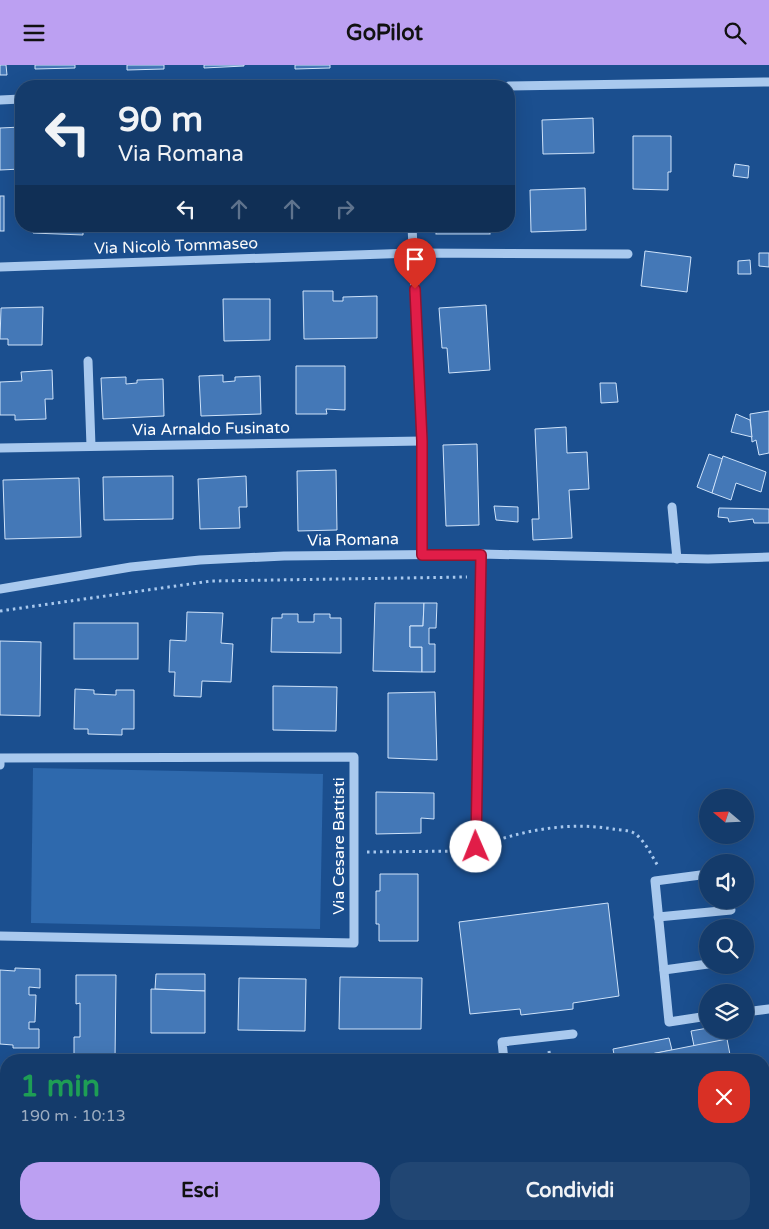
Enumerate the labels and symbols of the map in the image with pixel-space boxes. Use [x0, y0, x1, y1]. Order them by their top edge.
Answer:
street label: Via Nicolò Tommaseo [94, 233, 258, 259]
pin [394, 238, 436, 289]
street label: Via Arnaldo Fusinato [132, 418, 290, 440]
street label: Via Romana [307, 529, 399, 551]
street label: Via Cesare Battisti [329, 777, 349, 915]
north arrow [699, 789, 754, 844]
position arrow [449, 820, 501, 872]

